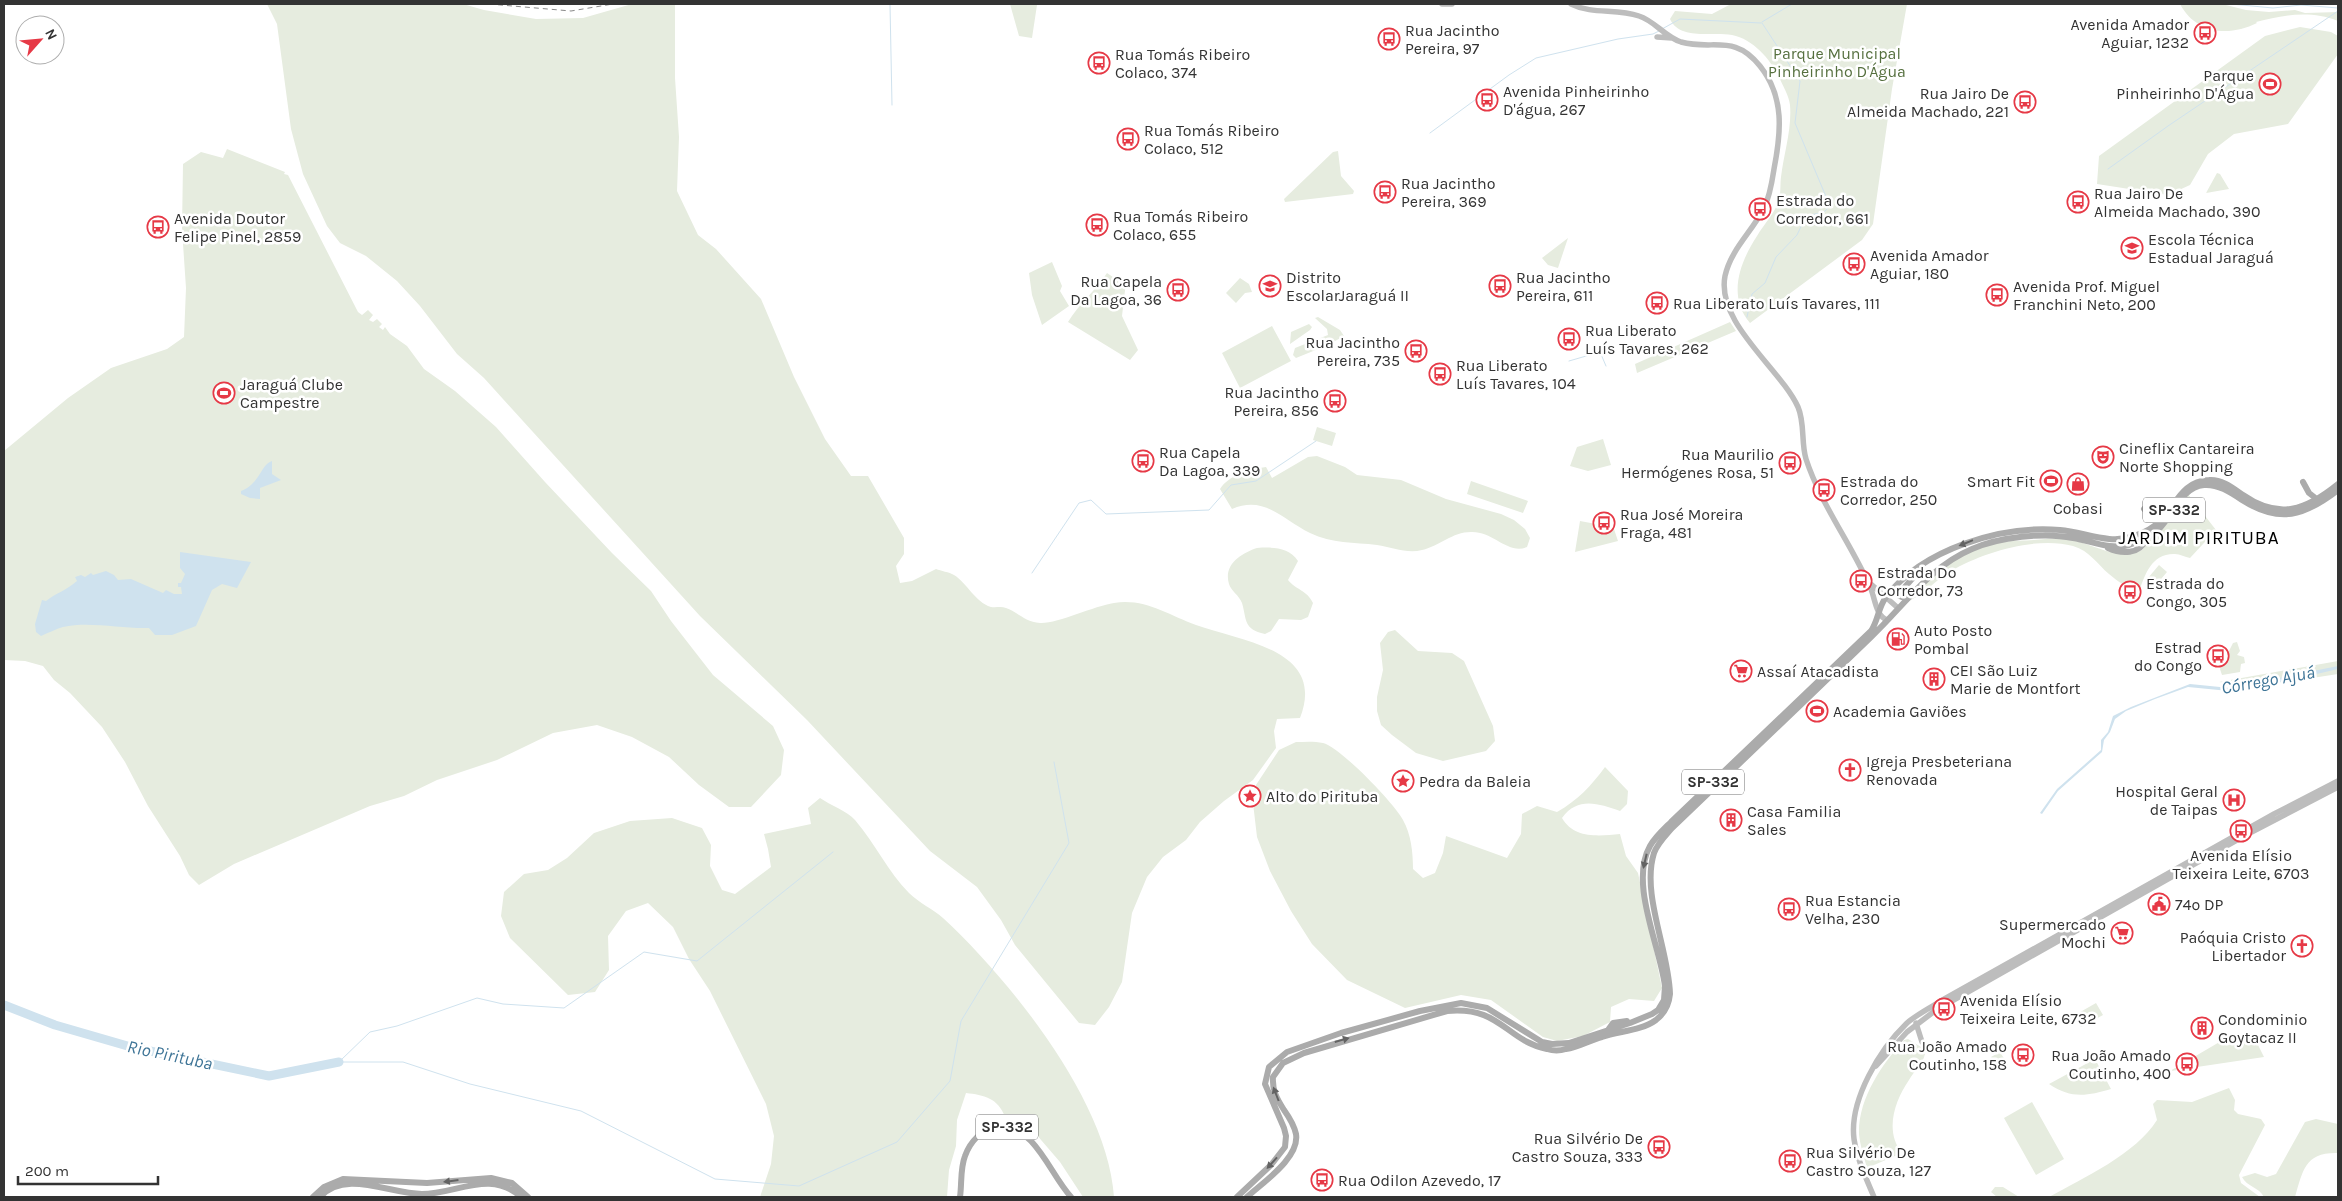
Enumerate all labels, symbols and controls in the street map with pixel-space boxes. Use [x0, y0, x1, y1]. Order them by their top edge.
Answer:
north arrow [15, 15, 65, 65]
place label: Avenida Amador Aguiar, 1232 [2070, 15, 2189, 52]
place label: Rua Jacintho Pereira, 97 [1405, 21, 1499, 58]
bus stop icon: Avenida Amador Aguiar, 1232 [2193, 21, 2217, 45]
text: N [41, 26, 61, 43]
bus stop icon: Rua Jacintho Pereira, 97 [1377, 27, 1401, 51]
park label: Parque Municipal Pinheirinho D'Água [1768, 44, 1906, 81]
place label: Rua Tomás Ribeiro Colaco, 374 [1115, 45, 1250, 82]
bus stop icon: Rua Tomás Ribeiro Colaco, 374 [1087, 51, 1111, 75]
place label: Parque Pinheirinho D'Água [2116, 66, 2254, 103]
sports icon: Parque Pinheirinho D'Água [2258, 72, 2282, 96]
place label: Avenida Pinheirinho D'água, 267 [1503, 82, 1649, 119]
place label: Rua Jairo De Almeida Machado, 221 [1847, 84, 2009, 121]
bus stop icon: Avenida Pinheirinho D'água, 267 [1475, 88, 1499, 112]
bus stop icon: Rua Jairo De Almeida Machado, 221 [2013, 90, 2037, 114]
place label: Rua Tomás Ribeiro Colaco, 512 [1144, 121, 1279, 158]
bus stop icon: Rua Tomás Ribeiro Colaco, 512 [1116, 127, 1140, 151]
place label: Rua Jacintho Pereira, 369 [1401, 174, 1495, 211]
bus stop icon: Rua Jacintho Pereira, 369 [1373, 180, 1397, 204]
place label: Rua Jairo De Almeida Machado, 390 [2094, 184, 2260, 221]
bus stop icon: Rua Jairo De Almeida Machado, 390 [2066, 190, 2090, 214]
place label: Estrada do Corredor, 661 [1776, 191, 1869, 228]
bus stop icon: Estrada do Corredor, 661 [1748, 197, 1772, 221]
place label: Rua Tomás Ribeiro Colaco, 655 [1113, 207, 1248, 244]
place label: Avenida Doutor Felipe Pinel, 2859 [174, 209, 301, 246]
bus stop icon: Rua Tomás Ribeiro Colaco, 655 [1085, 213, 1109, 237]
bus stop icon: Avenida Doutor Felipe Pinel, 2859 [146, 215, 170, 239]
place label: Escola Técnica Estadual Jaraguá [2148, 230, 2274, 267]
school or university icon: Escola Técnica Estadual Jaraguá [2120, 236, 2144, 260]
place label: Avenida Amador Aguiar, 180 [1870, 246, 1989, 283]
bus stop icon: Avenida Amador Aguiar, 180 [1842, 252, 1866, 276]
place label: Distrito EscolarJaraguá II [1286, 268, 1409, 305]
place label: Rua Jacintho Pereira, 611 [1516, 268, 1610, 305]
place label: Rua Capela Da Lagoa, 36 [1070, 272, 1162, 309]
school or university icon: Distrito EscolarJaraguá II [1258, 274, 1282, 298]
bus stop icon: Rua Jacintho Pereira, 611 [1488, 274, 1512, 298]
place label: Avenida Prof. Miguel Franchini Neto, 200 [2013, 277, 2160, 314]
bus stop icon: Rua Capela Da Lagoa, 36 [1166, 278, 1190, 302]
bus stop icon: Avenida Prof. Miguel Franchini Neto, 200 [1985, 283, 2009, 307]
bus stop icon: Rua Liberato Luís Tavares, 111 [1645, 291, 1669, 315]
place label: Rua Liberato Luís Tavares, 111 [1673, 294, 1880, 313]
place label: Rua Liberato Luís Tavares, 262 [1585, 321, 1709, 358]
bus stop icon: Rua Liberato Luís Tavares, 262 [1557, 327, 1581, 351]
place label: Rua Jacintho Pereira, 735 [1306, 333, 1400, 370]
bus stop icon: Rua Jacintho Pereira, 735 [1404, 339, 1428, 363]
place label: Rua Liberato Luís Tavares, 104 [1456, 356, 1576, 393]
bus stop icon: Rua Liberato Luís Tavares, 104 [1428, 362, 1452, 386]
place label: Jaraguá Clube Campestre [240, 375, 343, 412]
sports icon: Jaraguá Clube Campestre [212, 381, 236, 405]
place label: Rua Jacintho Pereira, 856 [1225, 383, 1319, 420]
bus stop icon: Rua Jacintho Pereira, 856 [1323, 389, 1347, 413]
place label: Cineflix Cantareira Norte Shopping [2119, 439, 2255, 476]
place label: Rua Capela Da Lagoa, 339 [1159, 443, 1260, 480]
place label: Rua Maurilio Hermógenes Rosa, 51 [1621, 445, 1774, 482]
theatre icon: Cineflix Cantareira Norte Shopping [2091, 445, 2115, 469]
bus stop icon: Rua Capela Da Lagoa, 339 [1131, 449, 1155, 473]
bus stop icon: Rua Maurilio Hermógenes Rosa, 51 [1778, 451, 1802, 475]
sports icon: Smart Fit [2039, 469, 2063, 493]
place label: Estrada do Corredor, 250 [1840, 472, 1937, 509]
place label: Smart Fit [1967, 472, 2035, 491]
shop icon: Cobasi [2066, 472, 2090, 496]
bus stop icon: Estrada do Corredor, 250 [1812, 478, 1836, 502]
road number: SP-332 [2143, 498, 2205, 522]
place label: Cobasi [2053, 499, 2103, 518]
place label: Rua José Moreira Fraga, 481 [1620, 505, 1743, 542]
bus stop icon: Rua José Moreira Fraga, 481 [1592, 511, 1616, 535]
district label: JARDIM PIRITUBA [2118, 527, 2280, 549]
one-way arrow [1958, 540, 1973, 547]
place label: Estrada Do Corredor, 73 [1877, 563, 1963, 600]
bus stop icon: Estrada Do Corredor, 73 [1849, 569, 1873, 593]
place label: Estrada do Congo, 305 [2146, 574, 2227, 611]
bus stop icon: Estrada do Congo, 305 [2118, 580, 2142, 604]
place label: Auto Posto Pombal [1914, 621, 1992, 658]
fuel station icon: Auto Posto Pombal [1886, 627, 1910, 651]
place label: Estrad do Congo [2134, 638, 2202, 675]
bus stop icon: Estrad do Congo [2206, 644, 2230, 668]
supermarket icon: Assaí Atacadista [1729, 659, 1753, 683]
place label: CEI São Luiz Marie de Montfort [1950, 661, 2080, 698]
water label: Córrego Ajuá [2220, 661, 2316, 699]
place label: Assaí Atacadista [1757, 662, 1879, 681]
building icon: CEI São Luiz Marie de Montfort [1922, 667, 1946, 691]
sports icon: Academia Gaviões [1805, 699, 1829, 723]
place label: Academia Gaviões [1833, 702, 1967, 721]
place label: Igreja Presbeteriana Renovada [1866, 752, 2012, 789]
church icon: Igreja Presbeteriana Renovada [1838, 758, 1862, 782]
place icon: Pedra da Baleia [1391, 769, 1415, 793]
road number: SP-332 [1682, 770, 1744, 794]
place label: Pedra da Baleia [1419, 772, 1531, 791]
place label: Hospital Geral de Taipas [2115, 782, 2218, 819]
place icon: Alto do Pirituba [1238, 784, 1262, 808]
place label: Alto do Pirituba [1266, 787, 1378, 806]
hospital icon: Hospital Geral de Taipas [2222, 788, 2246, 812]
place label: Casa Familia Sales [1747, 802, 1841, 839]
building icon: Casa Familia Sales [1719, 808, 1743, 832]
bus stop icon: Avenida Elísio Teixeira Leite, 6703 [2229, 819, 2253, 843]
place label: Avenida Elísio Teixeira Leite, 6703 [2173, 846, 2309, 883]
one-way arrow [1641, 853, 1649, 868]
place label: Rua Estancia Velha, 230 [1805, 891, 1901, 928]
public building icon: 74º DP [2147, 892, 2171, 916]
place label: 74º DP [2175, 895, 2224, 914]
bus stop icon: Rua Estancia Velha, 230 [1777, 897, 1801, 921]
place label: Supermercado Mochi [1999, 915, 2106, 952]
supermarket icon: Supermercado Mochi [2110, 921, 2134, 945]
place label: Paóquia Cristo Libertador [2180, 928, 2286, 965]
church icon: Paóquia Cristo Libertador [2290, 934, 2314, 958]
place label: Avenida Elísio Teixeira Leite, 6732 [1960, 991, 2097, 1028]
bus stop icon: Avenida Elísio Teixeira Leite, 6732 [1932, 997, 1956, 1021]
place label: Condominio Goytacaz II [2218, 1010, 2307, 1047]
building icon: Condominio Goytacaz II [2190, 1016, 2214, 1040]
water label: Rio Pirituba [125, 1035, 215, 1075]
one-way arrow [1334, 1036, 1349, 1044]
place label: Rua João Amado Coutinho, 158 [1887, 1037, 2007, 1074]
bus stop icon: Rua João Amado Coutinho, 158 [2011, 1043, 2035, 1067]
place label: Rua João Amado Coutinho, 400 [2051, 1046, 2171, 1083]
bus stop icon: Rua João Amado Coutinho, 400 [2175, 1052, 2199, 1076]
one-way arrow [1272, 1086, 1280, 1101]
road number: SP-332 [976, 1114, 1038, 1140]
place label: Rua Silvério De Castro Souza, 333 [1512, 1129, 1643, 1166]
bus stop icon: Rua Silvério De Castro Souza, 333 [1647, 1135, 1671, 1159]
place label: Rua Silvério De Castro Souza, 127 [1806, 1143, 1932, 1180]
bus stop icon: Rua Silvério De Castro Souza, 127 [1778, 1149, 1802, 1173]
scale bar [18, 1154, 158, 1186]
one-way arrow [1266, 1156, 1278, 1168]
text: 200 m [25, 1162, 69, 1180]
bus stop icon: Rua Odilon Azevedo, 17 [1310, 1168, 1334, 1192]
place label: Rua Odilon Azevedo, 17 [1338, 1171, 1501, 1190]
one-way arrow [443, 1177, 459, 1185]

